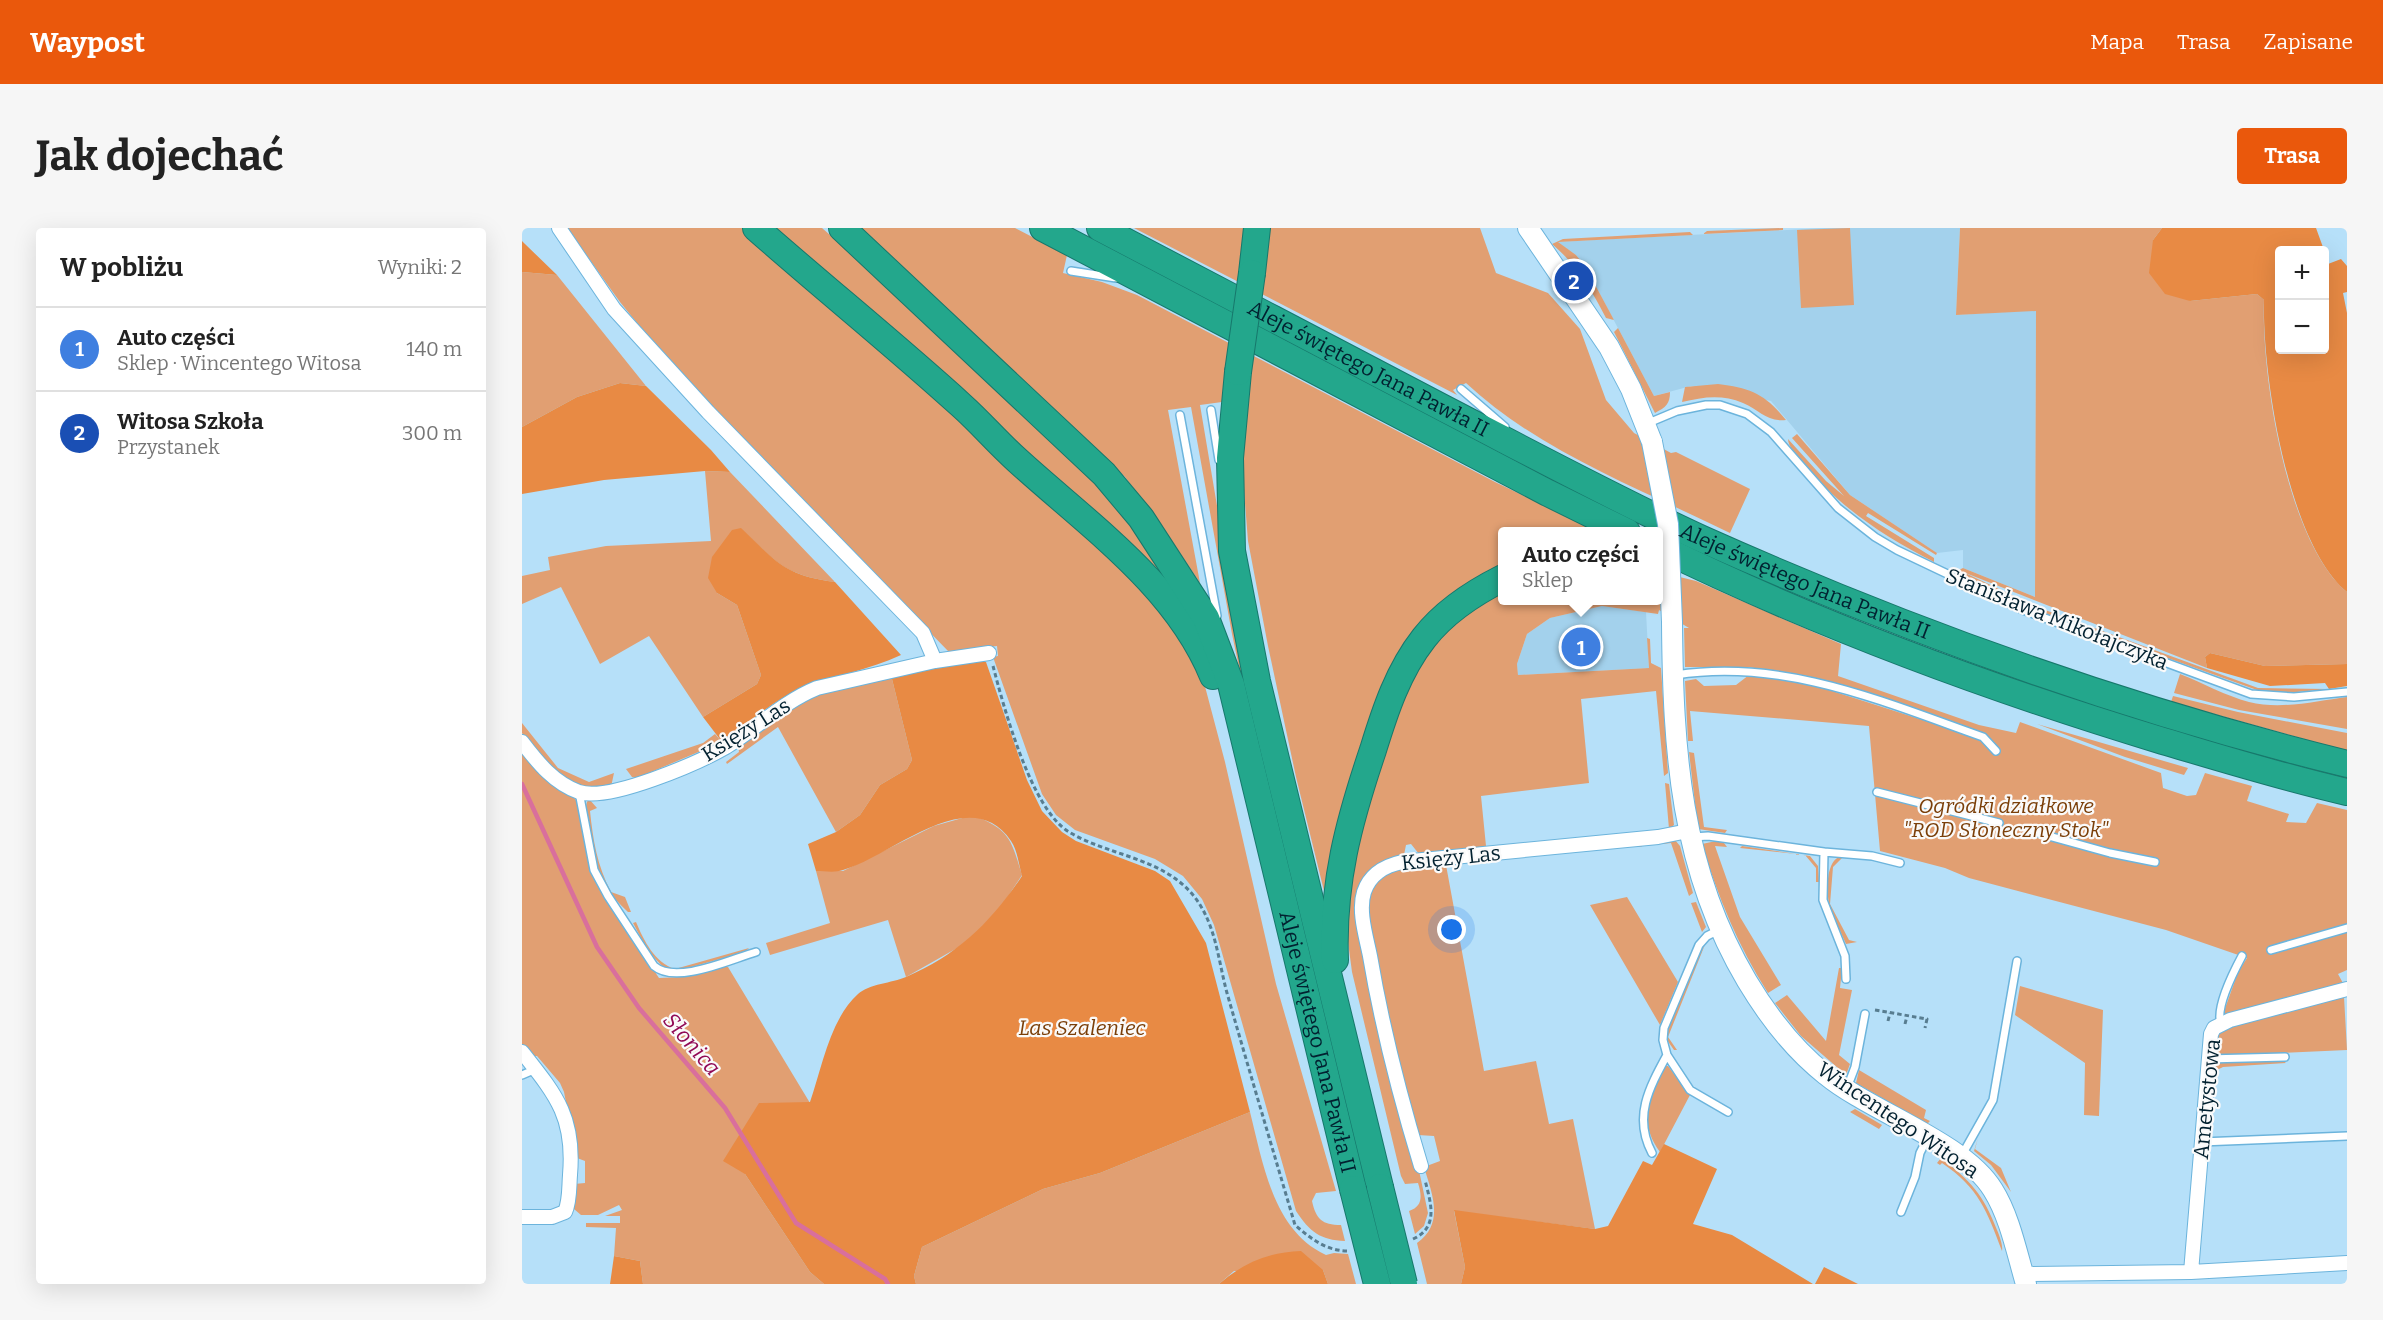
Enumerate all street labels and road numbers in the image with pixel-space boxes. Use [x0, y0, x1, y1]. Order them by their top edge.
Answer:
street label: Aleje świętego Jana Pawła II [1243, 295, 1493, 442]
street label: Aleje świętego Jana Pawła II [1676, 518, 1934, 645]
street label: Stanisława Mikołajczyka [1942, 562, 2172, 676]
street label: Księży Las [697, 693, 795, 767]
street label: Księży Las [1400, 840, 1502, 876]
street label: Aleje świętego Jana Pawła II [1273, 908, 1362, 1176]
street label: Ametystowa [2188, 1037, 2226, 1160]
street label: Wincentego Witosa [1812, 1056, 1984, 1184]

